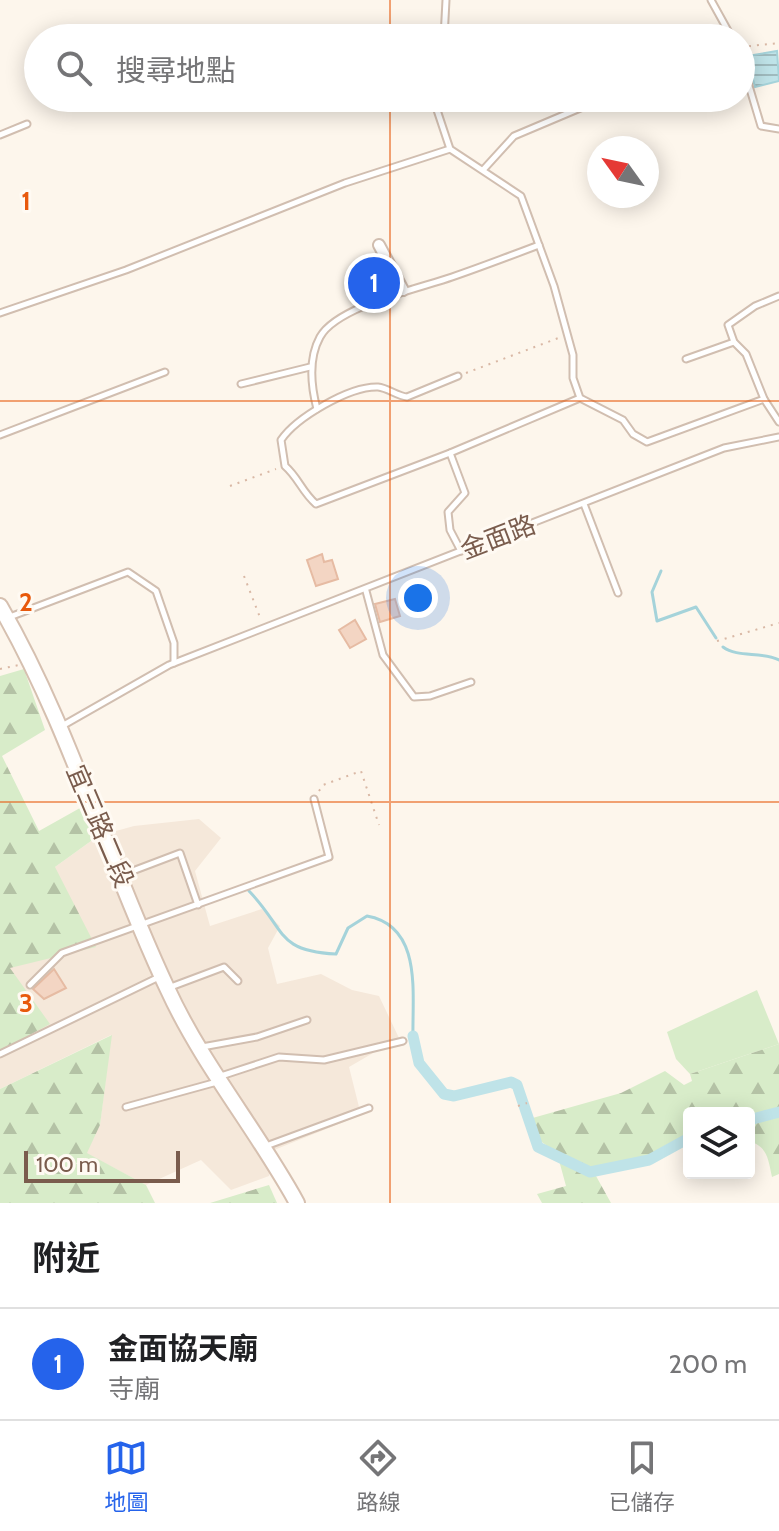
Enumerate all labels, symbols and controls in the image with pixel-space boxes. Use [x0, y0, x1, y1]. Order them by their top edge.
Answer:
search box [24, 24, 755, 112]
icon: search [52, 46, 96, 90]
text: 搜尋地點 [116, 52, 236, 89]
north arrow [587, 136, 659, 208]
text: 1 [21, 185, 31, 217]
pin: 1 [348, 253, 400, 313]
street label: 金面路 [456, 508, 540, 566]
your location [398, 578, 438, 618]
text: 2 [19, 586, 33, 618]
street label: 宜三路二段 [60, 760, 140, 892]
text: 3 [19, 987, 33, 1019]
map controls [683, 1107, 755, 1179]
button: layers [683, 1107, 755, 1179]
scale bar [24, 1147, 180, 1183]
text: 100 m [36, 1151, 98, 1178]
text: 附近 [32, 1237, 100, 1279]
text: 金面協天廟 [108, 1330, 258, 1367]
text: 1 [53, 1348, 63, 1380]
text: 200 m [668, 1348, 747, 1380]
text: 寺廟 [108, 1373, 160, 1405]
tab: 地圖 [104, 1436, 148, 1516]
tab: 路線 [356, 1436, 401, 1516]
tab: 已儲存 [609, 1436, 675, 1516]

